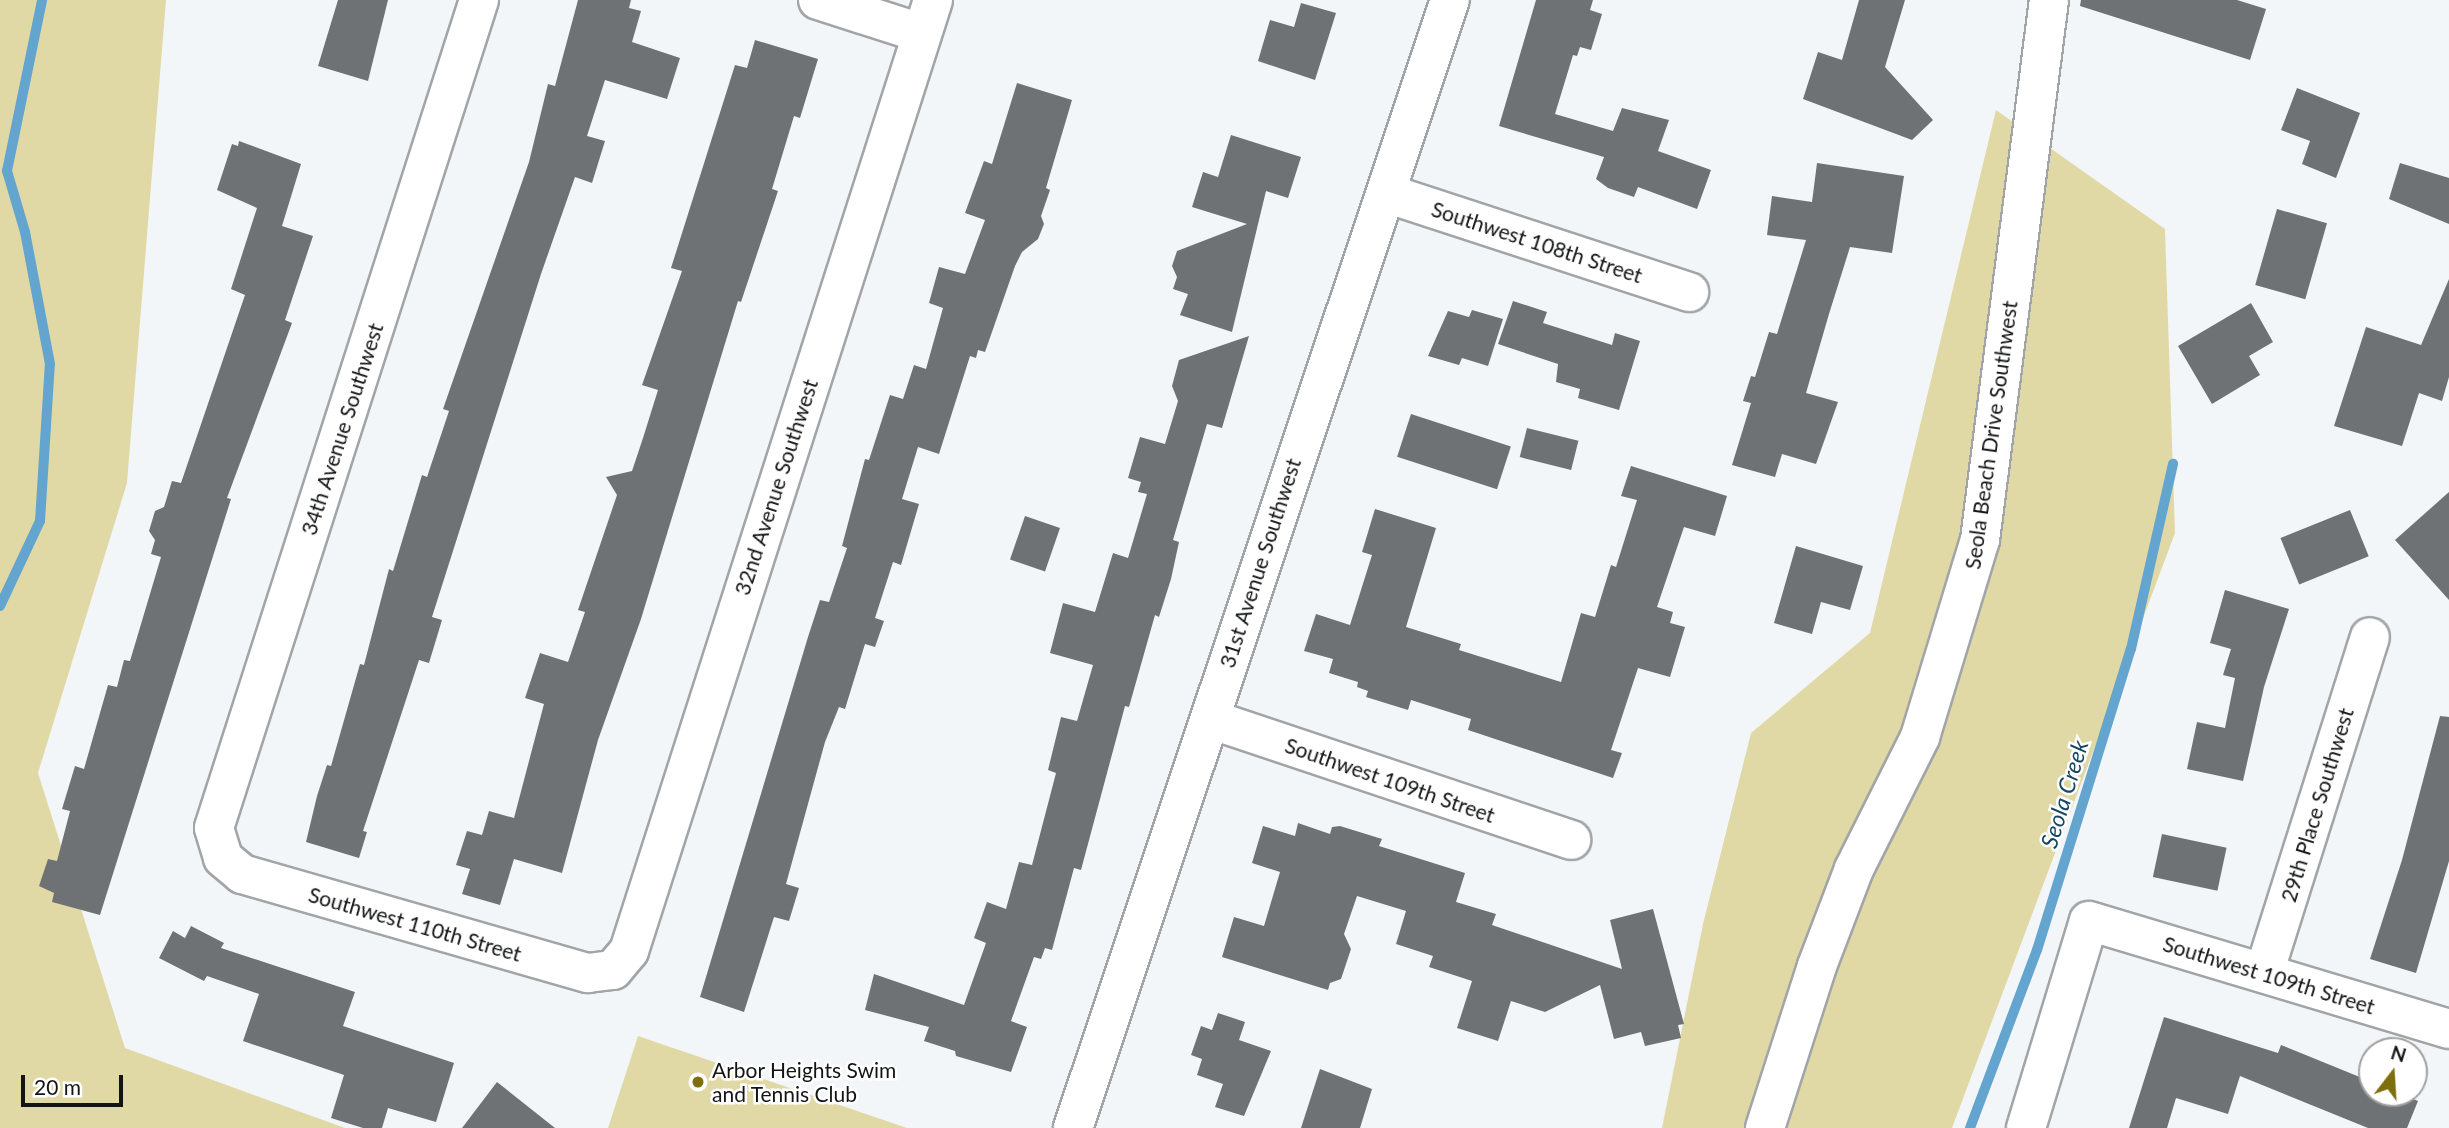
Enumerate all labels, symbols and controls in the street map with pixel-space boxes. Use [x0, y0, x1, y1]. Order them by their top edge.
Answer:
street label: Southwest 108th Street [1428, 196, 1646, 288]
street label: Seola Beach Drive Southwest [1960, 299, 2022, 571]
street label: 34th Avenue Southwest [296, 320, 388, 538]
street label: 32nd Avenue Southwest [729, 375, 823, 599]
street label: 31st Avenue Southwest [1214, 455, 1306, 671]
street label: 29th Place Southwest [2276, 705, 2358, 905]
street label: Southwest 109th Street [1282, 732, 1498, 828]
water label: Seola Creek [2035, 737, 2093, 851]
street label: Southwest 110th Street [306, 882, 524, 966]
street label: Southwest 109th Street [2160, 931, 2378, 1019]
north arrow [2358, 1037, 2428, 1107]
text: N [2388, 1040, 2409, 1066]
place label: Arbor Heights Swim and Tennis Club [712, 1057, 897, 1107]
scale bar [24, 1062, 126, 1106]
text: 20 m [34, 1074, 81, 1099]
marker: Arbor Heights Swim and Tennis Club [690, 1074, 706, 1090]

